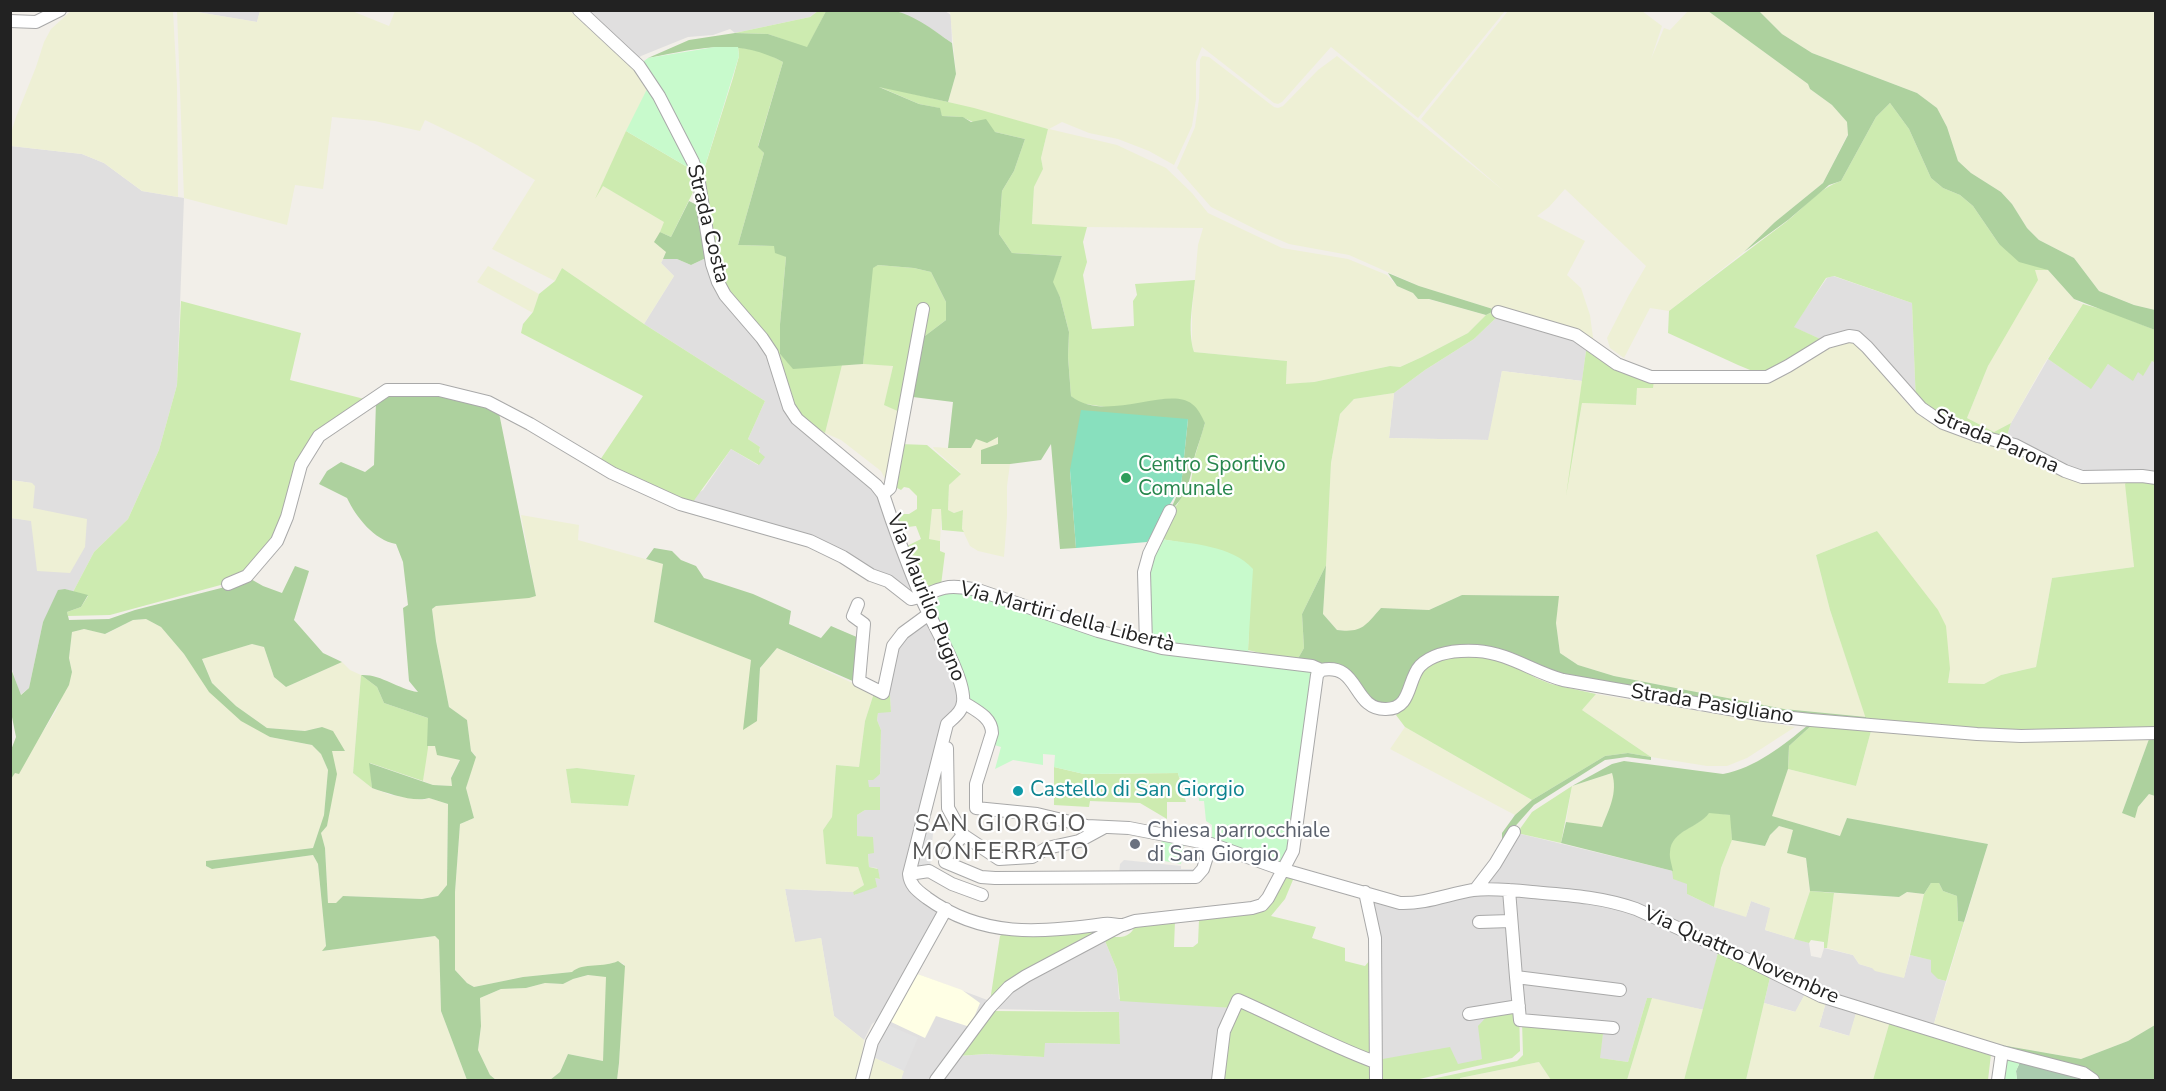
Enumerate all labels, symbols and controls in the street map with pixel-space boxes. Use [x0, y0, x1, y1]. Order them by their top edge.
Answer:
street label: Strada Costa [680, 162, 734, 286]
street label: Strada Parona [1930, 404, 2062, 480]
place label: Centro Sportivo Comunale [1138, 453, 1286, 503]
marker: Centro Sportivo Comunale [1119, 471, 1133, 485]
street label: Via Maurilio Pugno [880, 511, 970, 685]
street label: Via Martiri della Libertà [957, 577, 1177, 659]
street label: Strada Pasigliano [1629, 680, 1795, 730]
place label: Castello di San Giorgio [1030, 778, 1245, 804]
marker: Castello di San Giorgio [1011, 784, 1025, 798]
district label: SAN GIORGIO MONFERRATO [912, 811, 1090, 867]
place label: Chiesa parrocchiale di San Giorgio [1147, 819, 1330, 869]
marker: Chiesa parrocchiale di San Giorgio [1128, 837, 1142, 851]
street label: Via Quattro Novembre [1639, 901, 1843, 1011]

